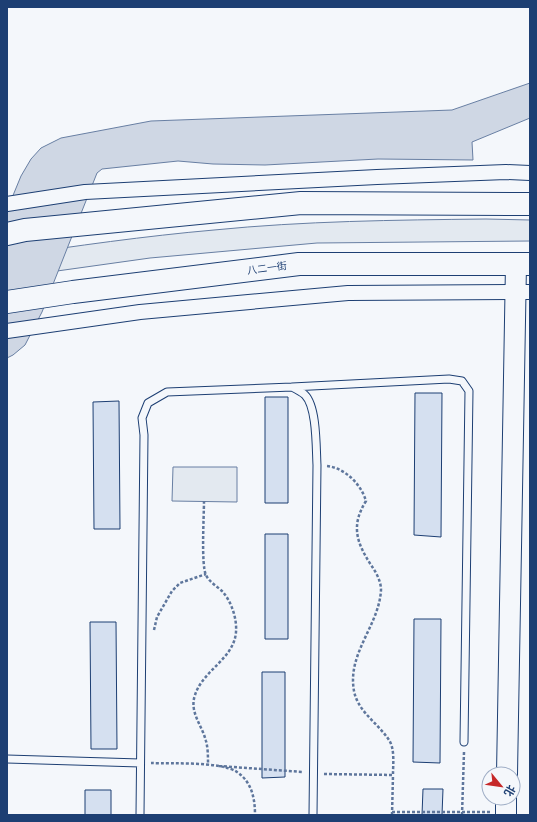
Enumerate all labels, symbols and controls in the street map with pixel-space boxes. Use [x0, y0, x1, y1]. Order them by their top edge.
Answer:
street label: 八二一街 [246, 259, 288, 277]
north arrow [481, 766, 521, 806]
text: 北 [501, 783, 519, 799]

